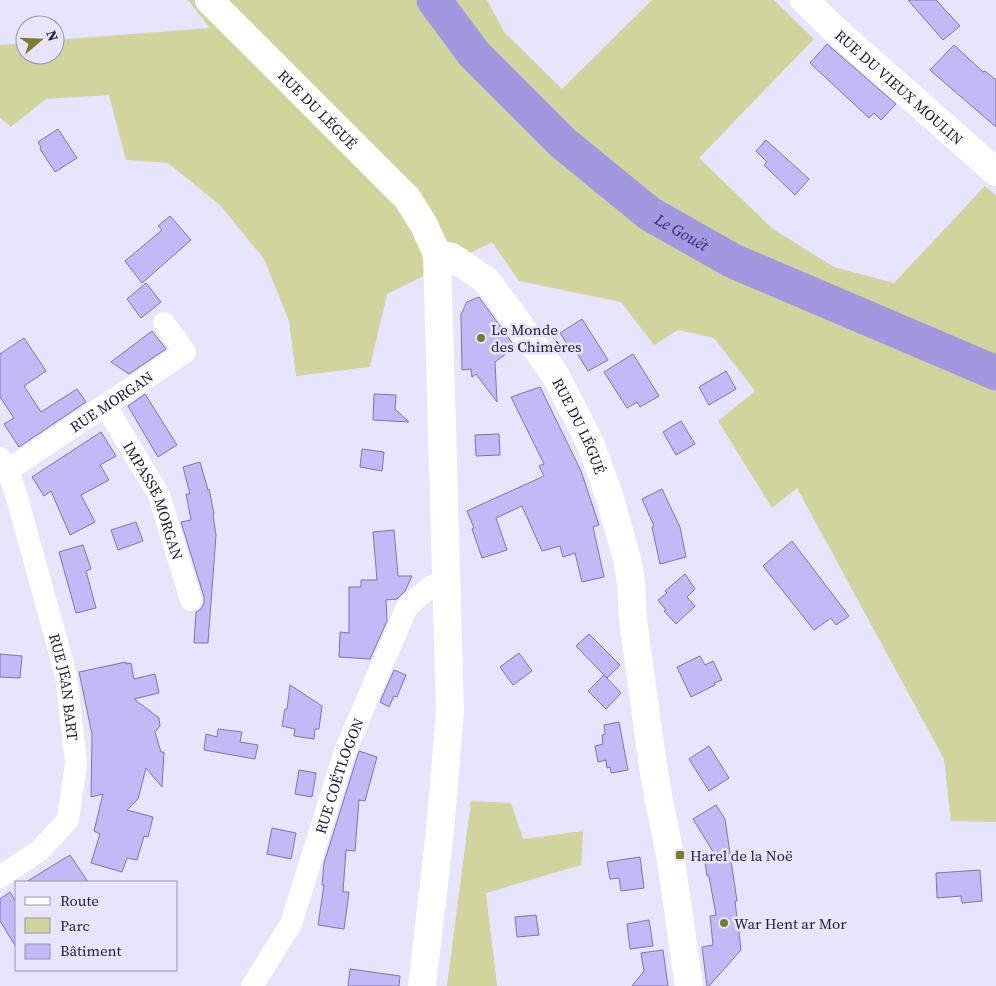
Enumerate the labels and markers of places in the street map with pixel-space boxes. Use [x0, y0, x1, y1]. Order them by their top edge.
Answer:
place label: Le Monde des Chimères [491, 319, 582, 357]
marker: Le Monde des Chimères [475, 332, 487, 344]
place label: Harel de la Noë [690, 845, 793, 866]
marker: Harel de la Noë [674, 849, 686, 861]
place label: War Hent ar Mor [734, 913, 847, 934]
marker: War Hent ar Mor [718, 917, 730, 929]

